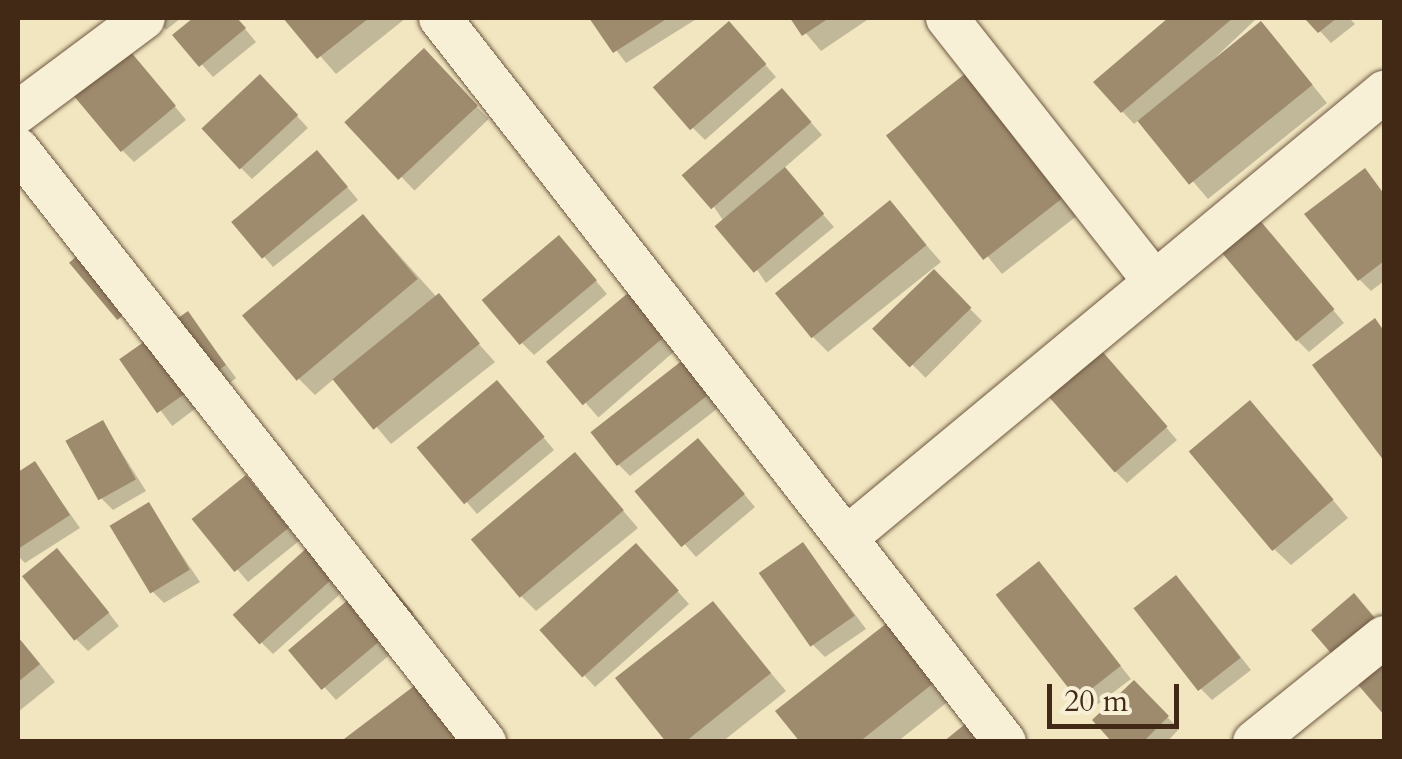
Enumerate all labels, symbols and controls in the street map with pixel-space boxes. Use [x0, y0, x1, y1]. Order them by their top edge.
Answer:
scale bar [1052, 664, 1184, 726]
text: 20 m [1064, 681, 1128, 722]

